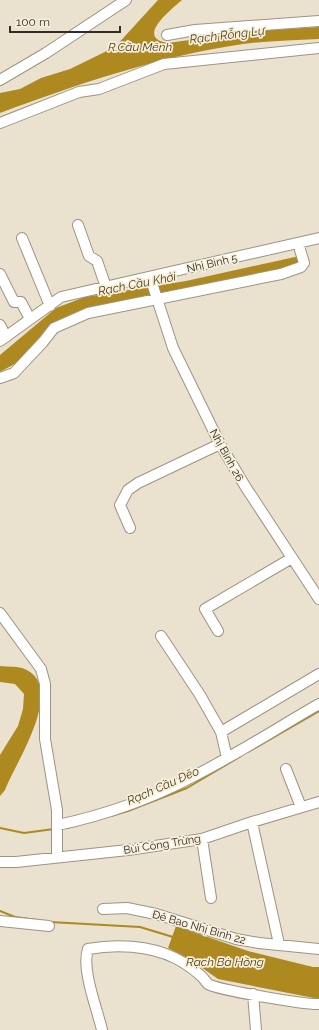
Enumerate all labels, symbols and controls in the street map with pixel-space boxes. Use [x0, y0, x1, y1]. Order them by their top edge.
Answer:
scale bar [10, 8, 120, 34]
text: 100 m [16, 15, 50, 29]
water label: Rạch Rỗng Lự [189, 23, 267, 47]
water label: R.Cầu Mênh [108, 40, 172, 54]
street label: Nhị Bình 5 [186, 251, 239, 276]
water label: Rạch Cầu Khởi [97, 269, 178, 298]
street label: Nhị Bình 26 [207, 427, 246, 484]
water label: Rạch Cầu Đẽo [125, 764, 201, 808]
street label: Bùi Công Trừng [122, 832, 202, 857]
street label: Đê Bao Nhị Bình 22 [151, 908, 247, 947]
water label: Rạch Bà Hồng [186, 955, 264, 969]

